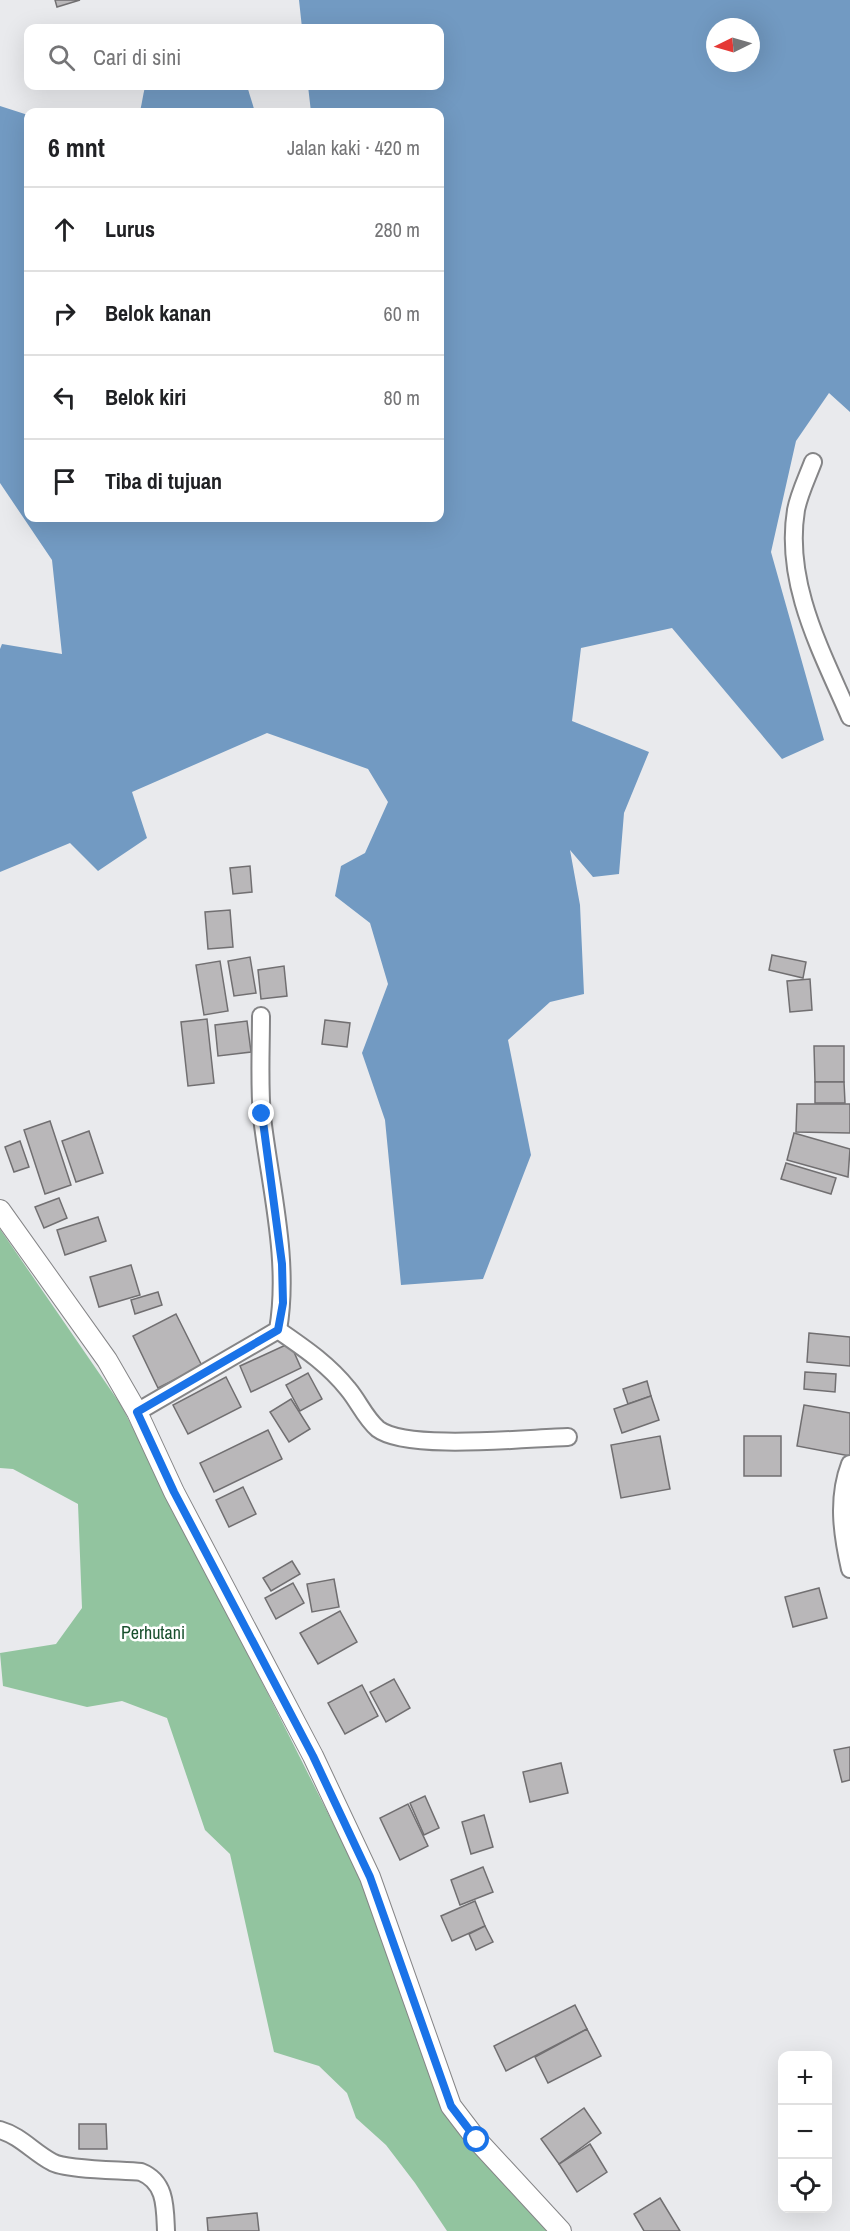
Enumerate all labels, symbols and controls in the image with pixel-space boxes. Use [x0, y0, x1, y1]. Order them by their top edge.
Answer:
north arrow [706, 18, 760, 72]
search box [24, 24, 444, 90]
icon: search [45, 41, 78, 74]
text: Cari di sini [93, 42, 181, 72]
text: 6 mnt [48, 130, 105, 165]
text: Jalan kaki · 420 m [287, 134, 420, 161]
icon: ahead [48, 213, 81, 246]
text: Lurus [105, 214, 155, 244]
text: 280 m [374, 216, 420, 243]
icon: right [48, 297, 81, 330]
text: Belok kanan [105, 298, 211, 328]
text: 60 m [384, 300, 420, 327]
icon: left [48, 381, 81, 414]
text: Belok kiri [105, 382, 186, 412]
text: 80 m [384, 384, 420, 411]
icon: arrive [48, 465, 81, 498]
text: Tiba di tujuan [105, 466, 222, 496]
route end [248, 1100, 274, 1126]
park label: Perhutani [121, 1620, 185, 1645]
map controls [778, 2051, 832, 2213]
button: + [778, 2051, 832, 2105]
button: − [778, 2105, 832, 2159]
route start [463, 2126, 489, 2152]
button: locate [778, 2159, 832, 2213]

